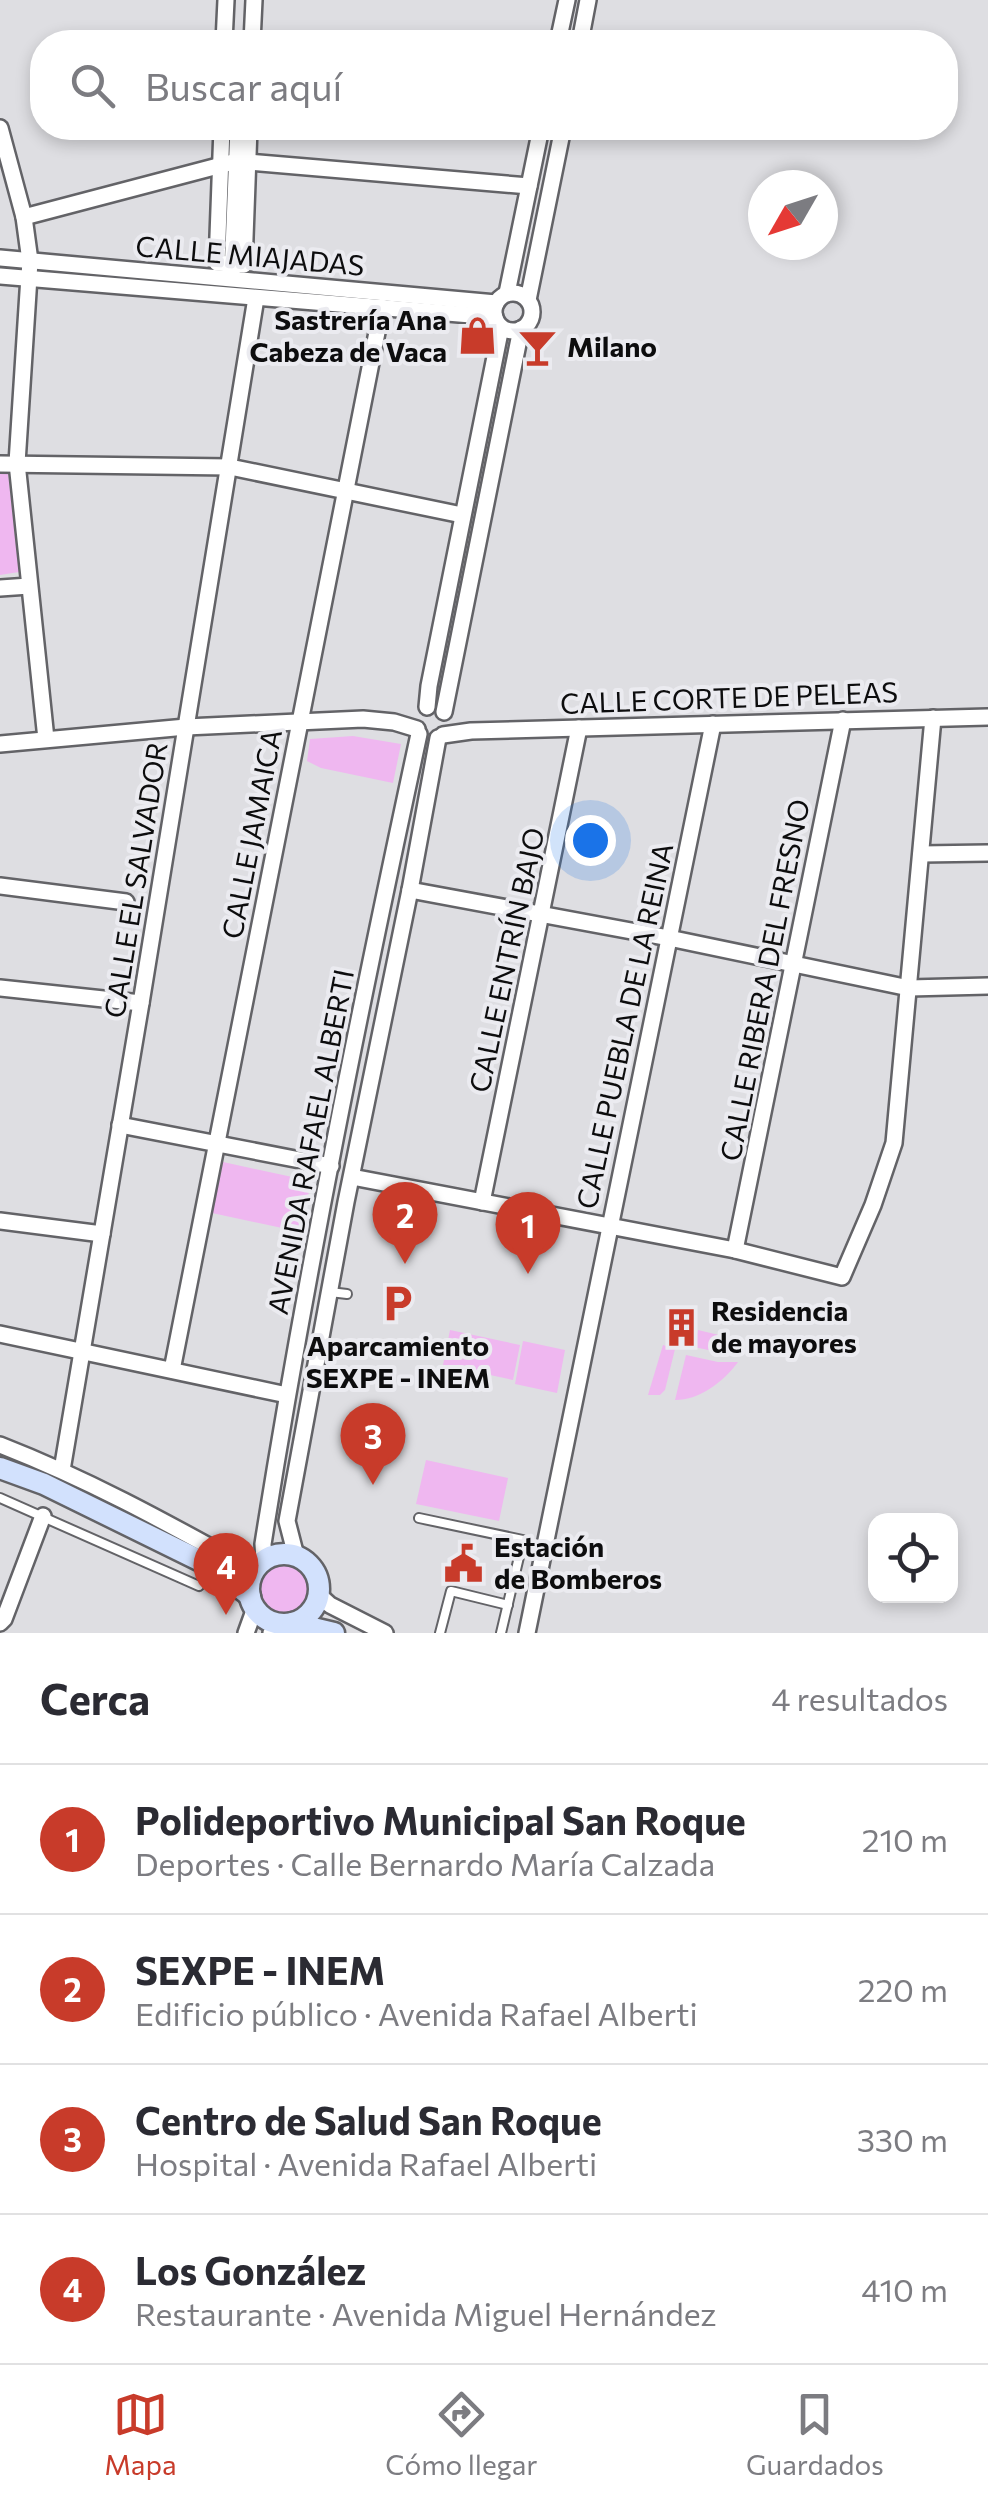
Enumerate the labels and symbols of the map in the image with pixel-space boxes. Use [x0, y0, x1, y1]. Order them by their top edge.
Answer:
north arrow [748, 170, 838, 260]
street label: CALLE MIAJADAS [134, 228, 366, 282]
place label: Sastrería Ana Cabeza de Vaca [249, 302, 447, 368]
shop icon: Sastrería Ana Cabeza de Vaca [456, 315, 498, 357]
bar icon: Milano [516, 326, 558, 368]
place label: Milano [567, 329, 657, 363]
street label: CALLE CORTE DE PELEAS [560, 674, 898, 720]
street label: CALLE JAMAICA [214, 726, 288, 941]
street label: CALLE EL SALVADOR [96, 739, 174, 1020]
street label: CALLE RIBERA DEL FRESNO [712, 796, 816, 1164]
your location [565, 815, 616, 866]
street label: CALLE ENTRÍN BAJO [461, 824, 551, 1095]
street label: CALLE PUEBLA DE LA REINA [569, 840, 679, 1212]
street label: AVENIDA RAFAEL ALBERTI [260, 966, 360, 1317]
pin: 2 [372, 1182, 438, 1264]
pin: 1 [496, 1192, 560, 1274]
parking icon: Aparcamiento SEXPE - INEM [377, 1282, 419, 1324]
place label: Residencia de mayores [711, 1293, 857, 1359]
building icon: Residencia de mayores [660, 1306, 702, 1348]
place label: Aparcamiento SEXPE - INEM [306, 1328, 490, 1394]
pin: 3 [340, 1402, 406, 1485]
place label: Estación de Bomberos [494, 1529, 662, 1595]
pin: 4 [194, 1532, 258, 1615]
public building icon: Estación de Bomberos [443, 1542, 485, 1584]

